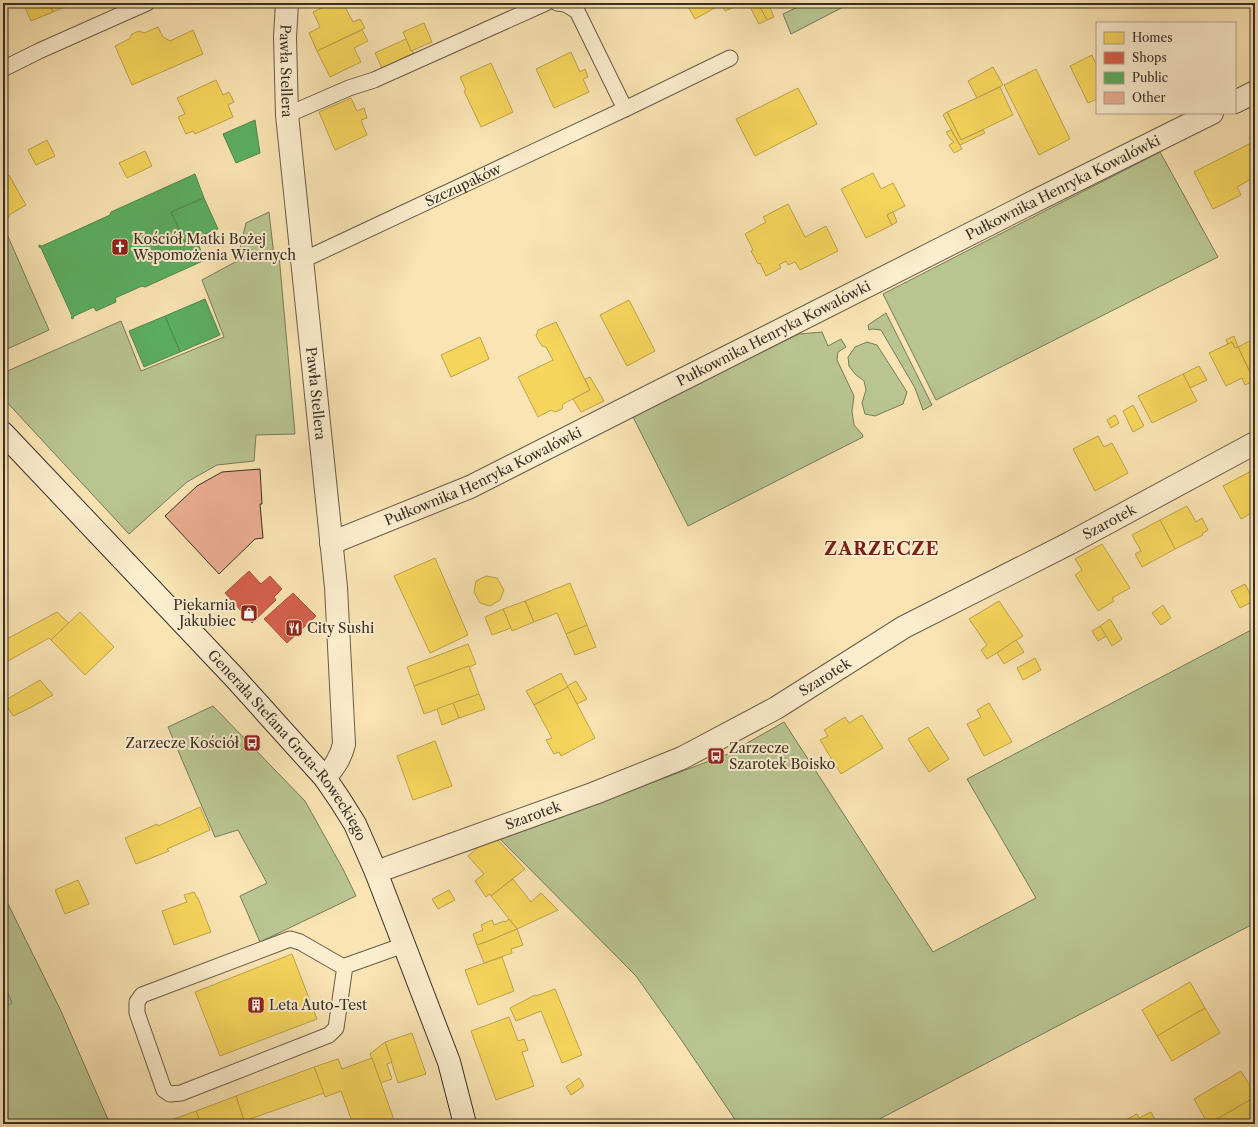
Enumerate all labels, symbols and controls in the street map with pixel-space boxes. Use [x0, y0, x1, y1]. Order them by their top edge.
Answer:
legend [1096, 22, 1236, 114]
street label: Pawła Stellera [276, 24, 296, 118]
text: Homes [1132, 30, 1172, 45]
text: Shops [1132, 50, 1167, 65]
text: Public [1132, 70, 1168, 85]
text: Other [1132, 90, 1166, 105]
street label: Pułkownika Henryka Kowalówki [962, 131, 1163, 244]
street label: Szczupaków [422, 159, 504, 211]
place label: Kościół Matki Bożej Wspomożenia Wiernych [132, 230, 296, 264]
church icon: Kościół Matki Bożej Wspomożenia Wiernych [110, 237, 130, 257]
street label: Pułkownika Henryka Kowalówki [673, 277, 874, 390]
street label: Pawła Stellera [302, 346, 330, 441]
street label: Pułkownika Henryka Kowalówki [382, 423, 585, 530]
street label: Szarotek [1079, 500, 1140, 544]
district label: ZARZECZE [824, 538, 940, 560]
place label: Piekarnia Jakubiec [173, 596, 237, 630]
shop icon: Piekarnia Jakubiec [239, 603, 259, 623]
restaurant icon: City Sushi [284, 618, 304, 638]
place label: City Sushi [307, 619, 374, 637]
street label: Generała Stefana Grota-Roweckiego [204, 646, 370, 844]
street label: Szarotek [796, 653, 855, 700]
bus stop icon: Zarzecze Kościół [242, 733, 262, 753]
place label: Zarzecze Kościół [126, 734, 240, 752]
place label: Zarzecze Szarotek Boisko [729, 739, 835, 773]
bus stop icon: Zarzecze Szarotek Boisko [706, 746, 726, 766]
street label: Szarotek [503, 797, 564, 834]
building icon: Leta Auto-Test [246, 995, 266, 1015]
place label: Leta Auto-Test [269, 996, 367, 1014]

